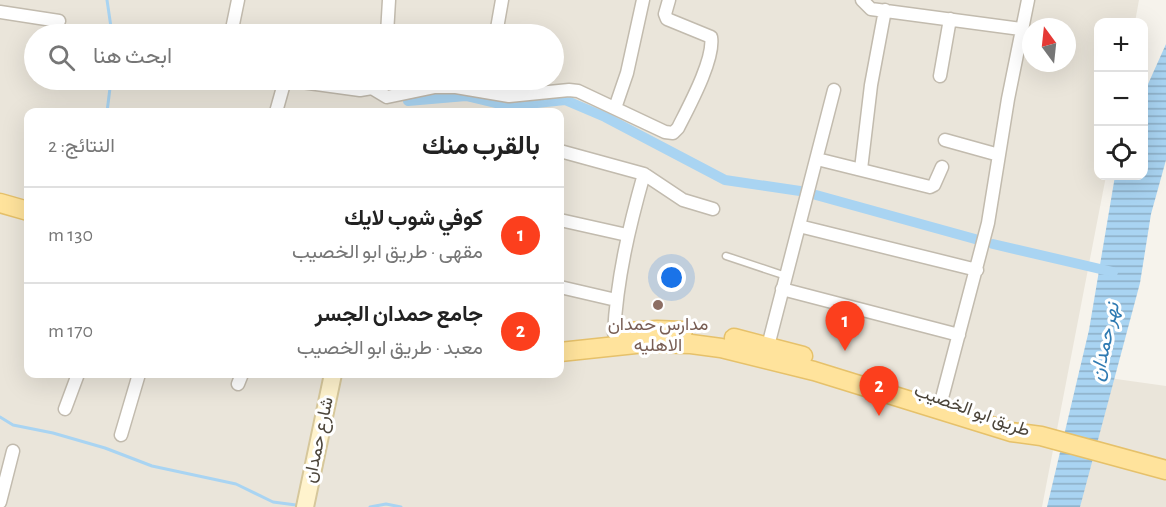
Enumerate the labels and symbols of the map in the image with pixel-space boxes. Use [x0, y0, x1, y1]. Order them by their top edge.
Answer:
north arrow [1022, 18, 1076, 72]
your location [657, 263, 686, 292]
marker: مدارس حمدان الاهليه [651, 298, 665, 312]
water label: نهر حمدان [1087, 300, 1125, 384]
pin: 1 [826, 302, 864, 351]
place label: مدارس حمدان الاهليه [608, 316, 708, 355]
pin: 2 [860, 366, 898, 416]
street label: طريق ابو الخصيب [911, 382, 1032, 441]
street label: شارع حمدان [301, 395, 339, 485]

